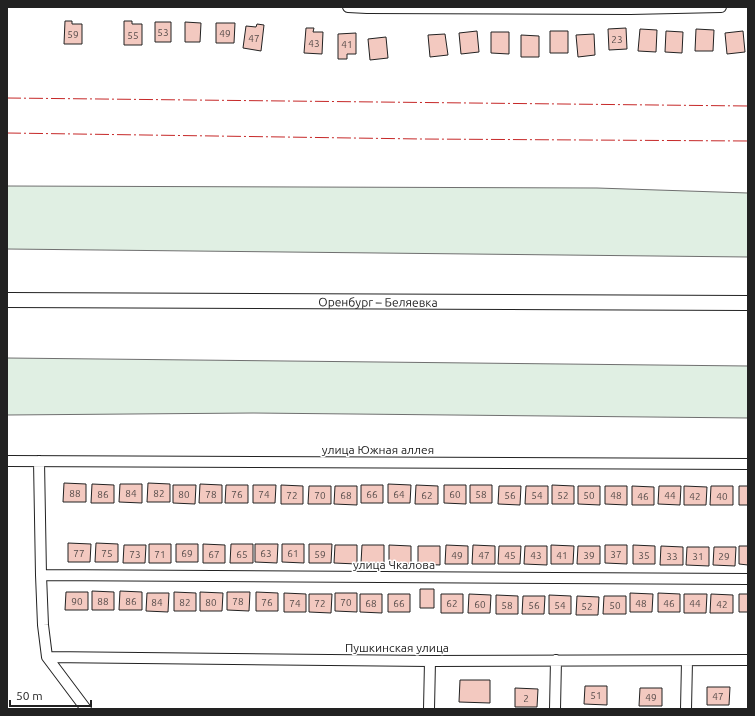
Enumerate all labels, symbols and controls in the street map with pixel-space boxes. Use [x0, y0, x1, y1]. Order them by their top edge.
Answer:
house number: 53 [157, 27, 169, 38]
house number: 49 [219, 28, 231, 39]
house number: 59 [67, 29, 79, 40]
house number: 55 [127, 30, 139, 41]
house number: 47 [248, 33, 260, 44]
house number: 23 [611, 34, 623, 45]
house number: 43 [308, 38, 320, 49]
house number: 41 [341, 39, 353, 50]
street label: Оренбург – Беляевка [318, 295, 438, 308]
street label: улица Южная аллея [322, 443, 434, 456]
house number: 88 [69, 488, 81, 499]
house number: 84 [125, 488, 137, 499]
house number: 82 [153, 488, 165, 499]
house number: 86 [97, 489, 109, 500]
house number: 80 [178, 489, 190, 500]
house number: 78 [205, 489, 217, 500]
house number: 76 [231, 489, 243, 500]
house number: 74 [258, 489, 270, 500]
house number: 66 [366, 489, 378, 500]
house number: 64 [393, 489, 405, 500]
house number: 60 [449, 489, 461, 500]
house number: 58 [475, 489, 487, 500]
house number: 72 [286, 490, 298, 501]
house number: 70 [314, 490, 326, 501]
house number: 68 [340, 490, 352, 501]
house number: 62 [421, 490, 433, 501]
house number: 56 [504, 490, 516, 501]
house number: 54 [531, 490, 543, 501]
house number: 52 [557, 490, 569, 501]
house number: 50 [583, 490, 595, 501]
house number: 48 [610, 490, 622, 501]
house number: 44 [664, 490, 676, 501]
house number: 46 [637, 491, 649, 502]
house number: 42 [689, 491, 701, 502]
house number: 40 [716, 491, 728, 502]
house number: 77 [73, 548, 85, 559]
house number: 75 [101, 548, 113, 559]
house number: 69 [181, 548, 193, 559]
house number: 63 [260, 548, 272, 559]
house number: 61 [287, 548, 299, 559]
house number: 73 [129, 549, 141, 560]
house number: 71 [154, 549, 166, 560]
house number: 67 [208, 549, 220, 560]
house number: 65 [236, 549, 248, 560]
house number: 59 [314, 549, 326, 560]
house number: 37 [610, 549, 622, 560]
house number: 49 [451, 550, 463, 561]
house number: 47 [478, 550, 490, 561]
house number: 45 [504, 550, 516, 561]
house number: 43 [530, 550, 542, 561]
house number: 41 [556, 550, 568, 561]
house number: 39 [583, 550, 595, 561]
house number: 35 [638, 550, 650, 561]
house number: 33 [666, 551, 678, 562]
house number: 31 [692, 551, 704, 562]
house number: 29 [718, 551, 730, 562]
street label: улица Чкалова [353, 558, 435, 571]
house number: 90 [71, 596, 83, 607]
house number: 88 [97, 596, 109, 607]
house number: 86 [125, 596, 137, 607]
house number: 78 [232, 596, 244, 607]
house number: 84 [151, 597, 163, 608]
house number: 82 [179, 597, 191, 608]
house number: 80 [205, 597, 217, 608]
house number: 76 [261, 597, 273, 608]
house number: 70 [340, 597, 352, 608]
house number: 74 [289, 598, 301, 609]
house number: 72 [314, 598, 326, 609]
house number: 68 [365, 598, 377, 609]
house number: 66 [393, 598, 405, 609]
house number: 62 [446, 598, 458, 609]
house number: 48 [635, 598, 647, 609]
house number: 46 [663, 598, 675, 609]
house number: 44 [689, 598, 701, 609]
house number: 60 [474, 599, 486, 610]
house number: 42 [716, 599, 728, 610]
house number: 58 [501, 600, 513, 611]
house number: 56 [528, 600, 540, 611]
house number: 54 [554, 600, 566, 611]
house number: 50 [609, 600, 621, 611]
house number: 52 [581, 601, 593, 612]
street label: Пушкинская улица [345, 641, 449, 654]
scale bar [10, 682, 91, 708]
text: 50 m [16, 689, 43, 702]
house number: 51 [590, 690, 602, 701]
house number: 47 [712, 691, 724, 702]
house number: 49 [645, 692, 657, 703]
house number: 2 [523, 693, 529, 704]

